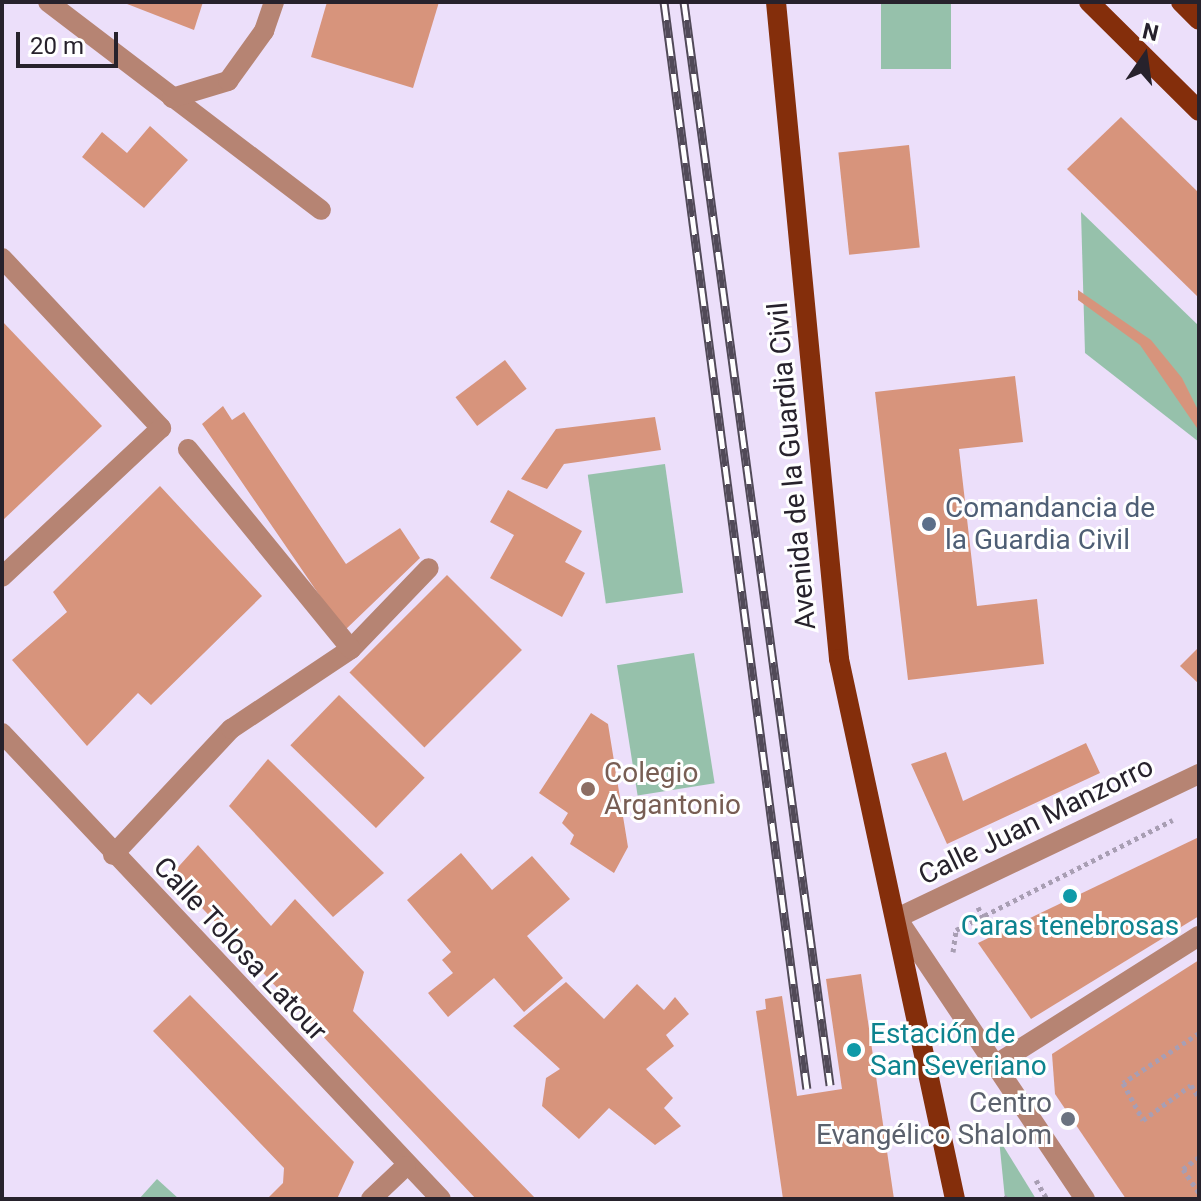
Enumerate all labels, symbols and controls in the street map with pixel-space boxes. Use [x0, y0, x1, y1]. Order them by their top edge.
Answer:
scale bar [20, 16, 122, 66]
north arrow [1105, 16, 1185, 96]
text: N [1140, 18, 1161, 46]
text: 20 m [30, 32, 84, 60]
street label: Avenida de la Guardia Civil [761, 301, 823, 631]
place label: Comandancia de la Guardia Civil [945, 491, 1155, 557]
marker: Comandancia de la Guardia Civil [920, 515, 938, 533]
street label: Calle Juan Manzorro [913, 750, 1159, 892]
place label: Colegio Argantonio [604, 756, 741, 822]
marker: Colegio Argantonio [579, 780, 597, 798]
street label: Calle Tolosa Latour [146, 850, 334, 1048]
marker: Caras tenebrosas [1061, 887, 1079, 905]
place label: Caras tenebrosas [961, 909, 1179, 943]
place label: Estación de San Severiano [870, 1017, 1047, 1083]
marker: Estación de San Severiano [845, 1041, 863, 1059]
place label: Centro Evangélico Shalom [816, 1086, 1052, 1152]
marker: Centro Evangélico Shalom [1059, 1110, 1077, 1128]

